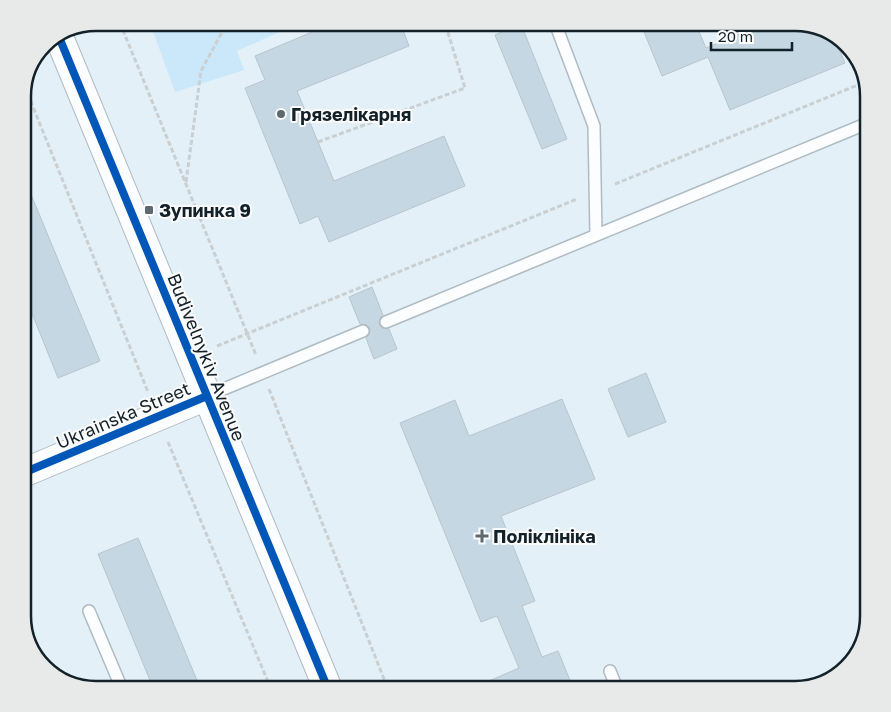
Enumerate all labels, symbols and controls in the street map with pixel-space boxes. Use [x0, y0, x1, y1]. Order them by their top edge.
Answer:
scale bar [711, 20, 792, 52]
text: 20 m [718, 27, 753, 45]
place label: Грязелікарня [291, 103, 411, 125]
marker: Грязелікарня [275, 108, 287, 120]
place label: Зупинка 9 [159, 199, 251, 221]
marker: Зупинка 9 [143, 204, 155, 216]
street label: Budivelnykiv Avenue [163, 270, 251, 444]
street label: Ukrainska Street [53, 377, 193, 453]
place label: Поліклініка [493, 525, 596, 547]
marker: Поліклініка [475, 529, 489, 543]

